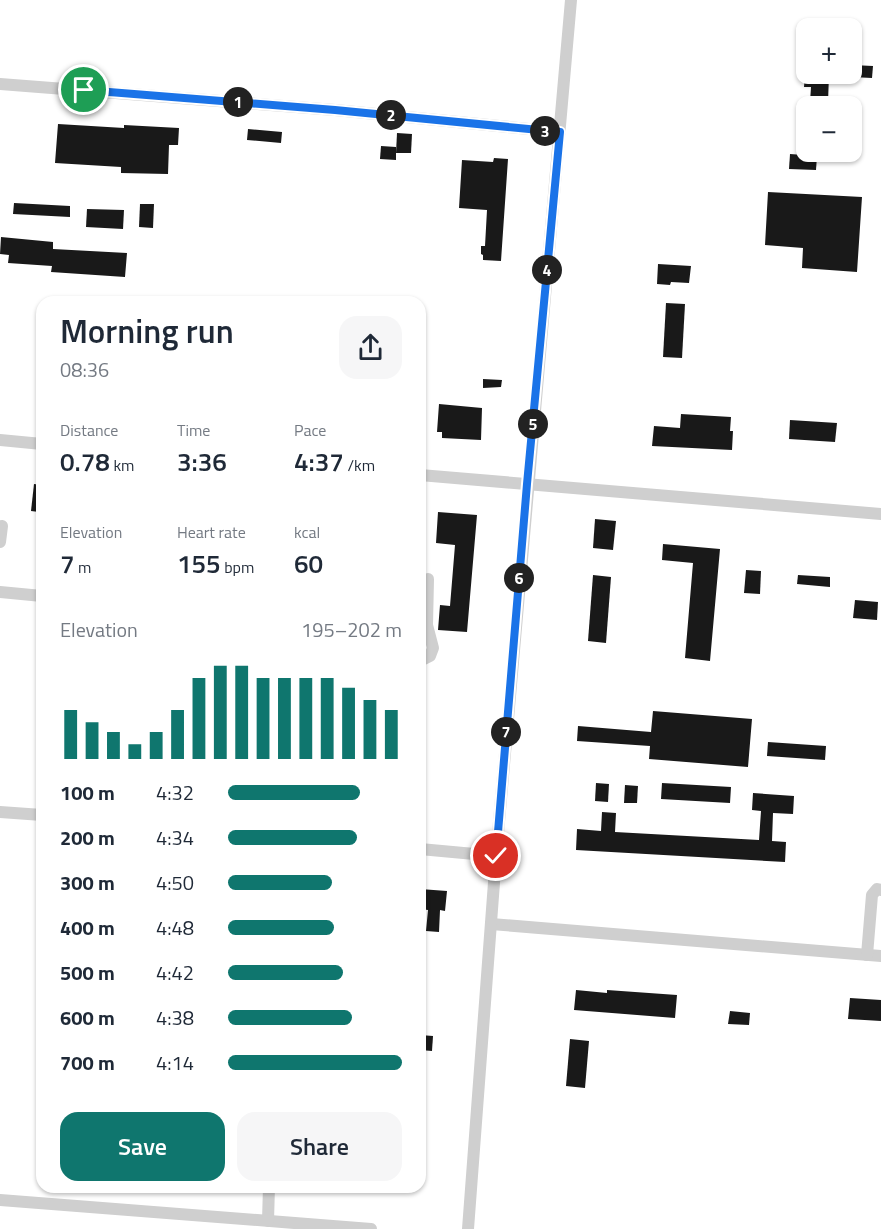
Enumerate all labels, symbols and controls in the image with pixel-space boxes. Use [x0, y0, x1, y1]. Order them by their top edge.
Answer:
map controls [796, 18, 862, 162]
button: + [796, 18, 862, 84]
pin [58, 64, 109, 115]
icon: arrive [67, 73, 100, 106]
pin: 1 [223, 87, 253, 117]
text: 1 [234, 90, 242, 114]
button: − [796, 96, 862, 162]
pin: 2 [376, 100, 406, 130]
text: 2 [387, 103, 395, 127]
pin: 3 [530, 116, 560, 146]
text: 3 [541, 119, 549, 143]
pin: 4 [532, 255, 562, 285]
text: 4 [543, 258, 551, 282]
text: Morning run [60, 306, 234, 356]
button: share [339, 316, 402, 379]
text: 08:36 [60, 354, 109, 385]
pin: 5 [518, 409, 548, 439]
text: 5 [529, 412, 537, 436]
text: Distance [60, 418, 118, 442]
text: Time [177, 418, 210, 442]
text: Pace [294, 418, 326, 442]
text: 0.78 [60, 442, 110, 481]
text: 3:36 [177, 442, 227, 481]
text: 4:37 [294, 442, 344, 481]
text: km [110, 453, 134, 477]
text: /km [344, 453, 375, 477]
text: Elevation [60, 520, 122, 544]
text: Heart rate [177, 520, 246, 544]
text: kcal [294, 520, 320, 544]
text: 7 [60, 544, 75, 583]
text: 155 [177, 544, 221, 583]
text: 60 [294, 544, 323, 583]
text: m [75, 555, 91, 579]
text: bpm [221, 555, 254, 579]
pin: 6 [504, 563, 534, 593]
text: 6 [515, 566, 523, 590]
text: Elevation [60, 614, 138, 645]
text: 195–202 m [301, 614, 402, 645]
pin: 7 [491, 717, 521, 747]
text: 7 [502, 720, 510, 744]
text: 100 m [60, 777, 115, 808]
text: 4:32 [156, 777, 194, 808]
text: 200 m [60, 822, 115, 853]
text: 4:34 [156, 822, 194, 853]
pin [470, 830, 521, 881]
icon: check [479, 839, 512, 872]
text: 300 m [60, 867, 115, 898]
text: 4:50 [156, 867, 194, 898]
text: 400 m [60, 912, 115, 943]
text: 4:48 [156, 912, 194, 943]
text: 500 m [60, 957, 115, 988]
text: 4:42 [156, 957, 194, 988]
text: 600 m [60, 1002, 115, 1033]
text: 4:38 [156, 1002, 194, 1033]
text: 700 m [60, 1047, 115, 1078]
text: 4:14 [156, 1047, 194, 1078]
button: Save [60, 1112, 225, 1181]
button: Share [237, 1112, 402, 1181]

